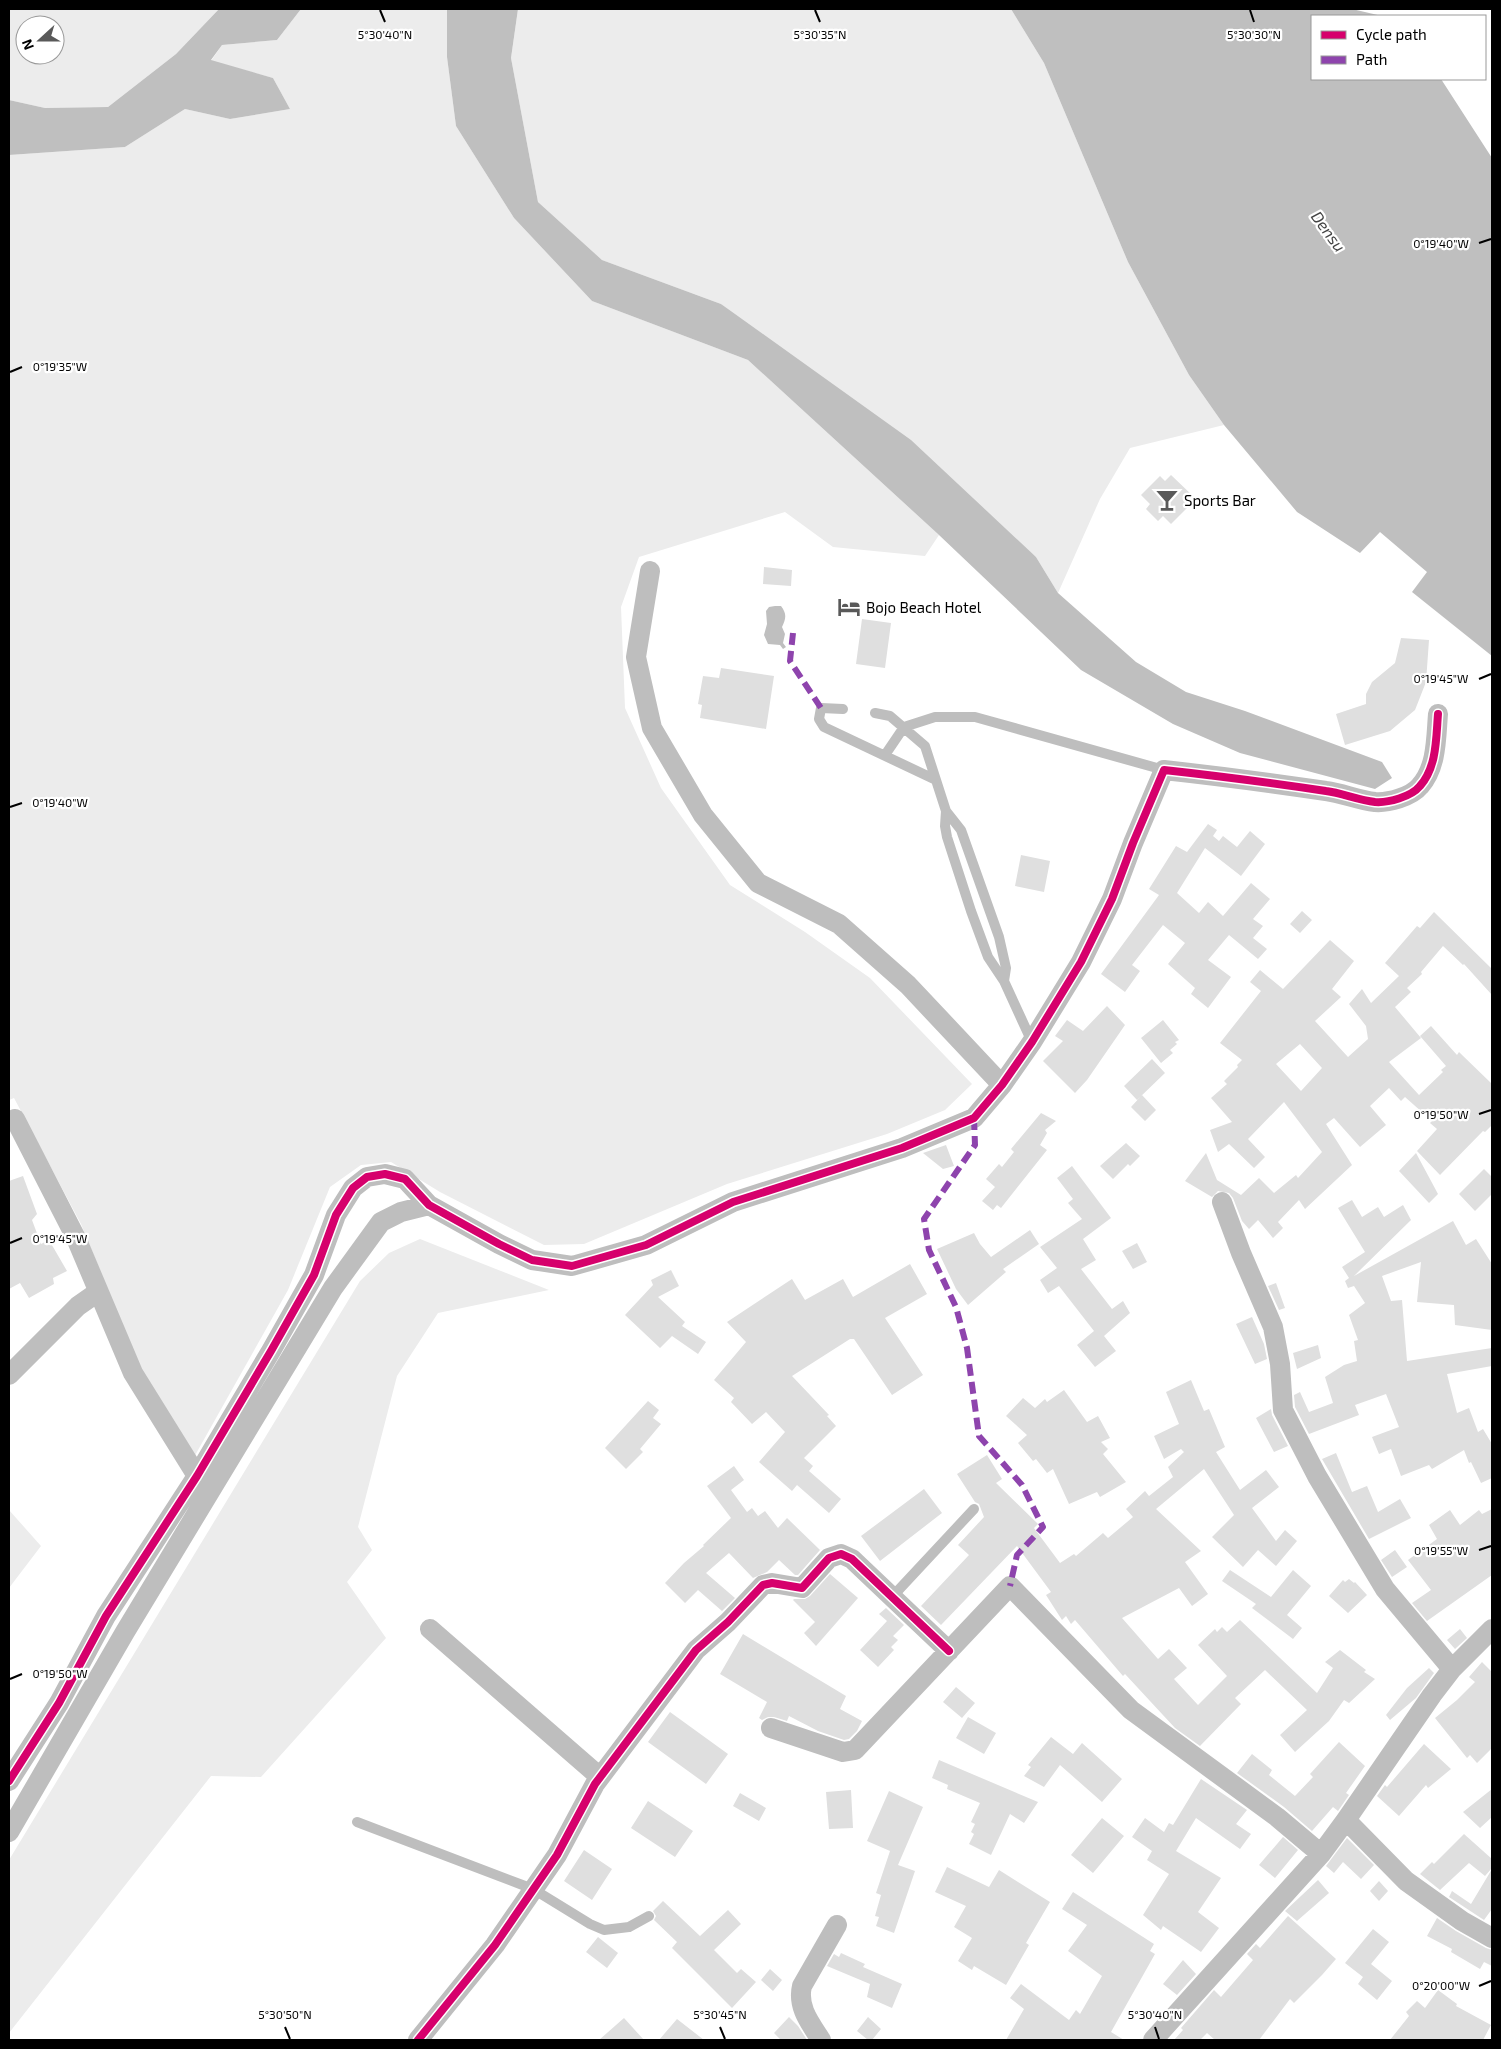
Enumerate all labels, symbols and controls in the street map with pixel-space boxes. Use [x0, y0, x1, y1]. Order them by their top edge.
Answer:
north arrow [15, 15, 65, 65]
legend [1311, 15, 1486, 80]
text: Cycle path [1356, 25, 1427, 43]
text: 5°30'40"N [358, 27, 412, 41]
text: 5°30'35"N [793, 27, 847, 41]
text: 5°30'30"N [1227, 27, 1281, 41]
text: N [18, 37, 37, 53]
text: Path [1356, 50, 1387, 68]
water label: Densu [1308, 207, 1350, 255]
text: 0°19'40"W [1413, 236, 1469, 250]
text: 0°19'35"W [33, 359, 87, 373]
bar icon: Sports Bar [1154, 487, 1180, 513]
place label: Sports Bar [1184, 491, 1256, 509]
hotel icon: Bojo Beach Hotel [836, 594, 862, 620]
place label: Bojo Beach Hotel [866, 598, 982, 617]
text: 0°19'45"W [1414, 671, 1468, 685]
text: 0°19'40"W [32, 795, 88, 809]
text: 0°19'50"W [1413, 1107, 1469, 1121]
text: 0°19'45"W [33, 1231, 87, 1245]
text: 0°19'55"W [1414, 1543, 1468, 1557]
text: 0°19'50"W [32, 1666, 88, 1680]
text: 0°20'00"W [1412, 1978, 1470, 1992]
text: 5°30'50"N [258, 2007, 312, 2021]
text: 5°30'45"N [693, 2007, 747, 2021]
text: 5°30'40"N [1128, 2007, 1182, 2021]

